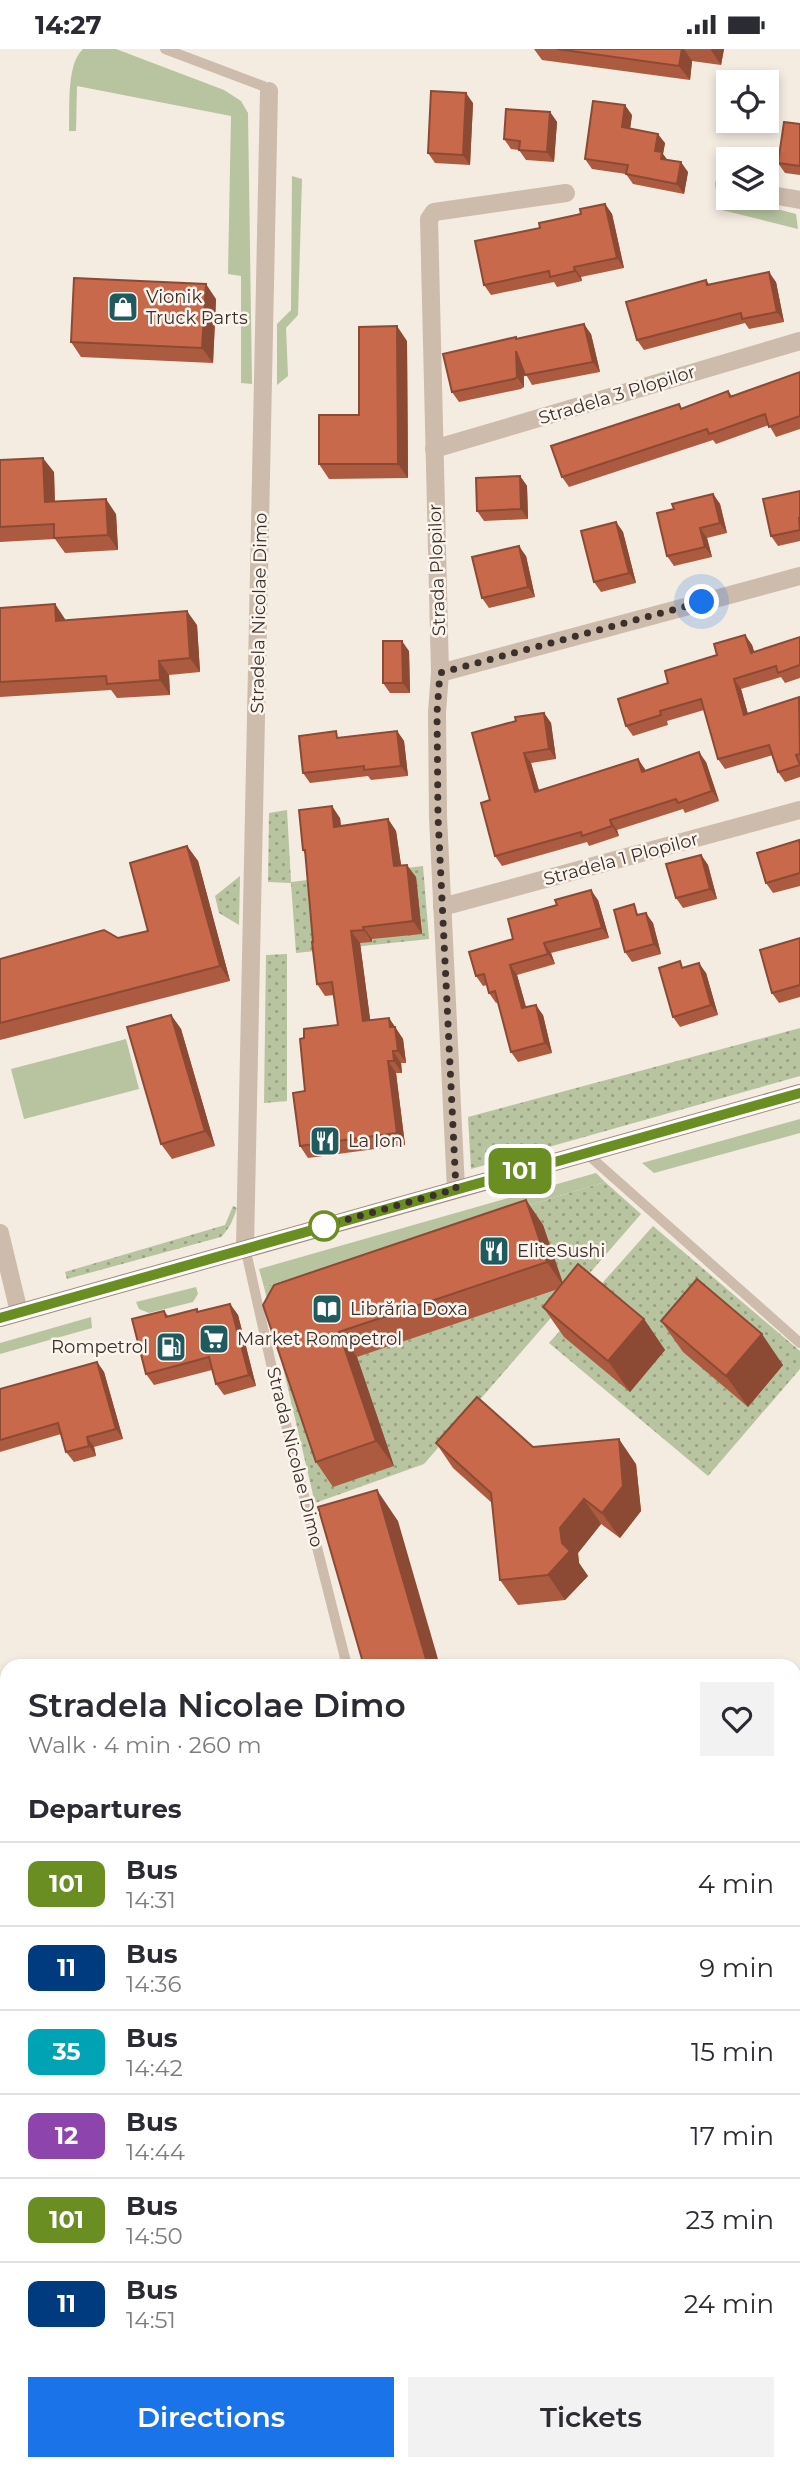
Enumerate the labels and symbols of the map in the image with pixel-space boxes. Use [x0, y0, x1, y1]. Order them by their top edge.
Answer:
place label: Vionik Truck Parts [146, 286, 248, 329]
shop icon: Vionik Truck Parts [106, 290, 140, 324]
street label: Stradela 3 Plopilor [536, 361, 698, 429]
street label: Strada Plopilor [424, 503, 450, 637]
street label: Stradela Nicolae Dimo [246, 513, 272, 713]
your location [684, 584, 719, 619]
street label: Stradela 1 Plopilor [541, 828, 701, 890]
restaurant icon: La Ion [308, 1124, 342, 1158]
place label: La Ion [348, 1130, 403, 1152]
line badge: 101 [480, 1148, 560, 1194]
unlabelled marker [309, 1211, 339, 1241]
restaurant icon: EliteSushi [477, 1234, 511, 1268]
place label: EliteSushi [517, 1240, 605, 1262]
library icon: Librăria Doxa [310, 1292, 344, 1326]
place label: Librăria Doxa [350, 1298, 468, 1320]
supermarket icon: Market Rompetrol [197, 1322, 231, 1356]
place label: Market Rompetrol [237, 1328, 402, 1350]
fuel station icon: Rompetrol [154, 1330, 188, 1364]
place label: Rompetrol [51, 1336, 148, 1358]
street label: Strada Nicolae Dimo [262, 1365, 328, 1549]

